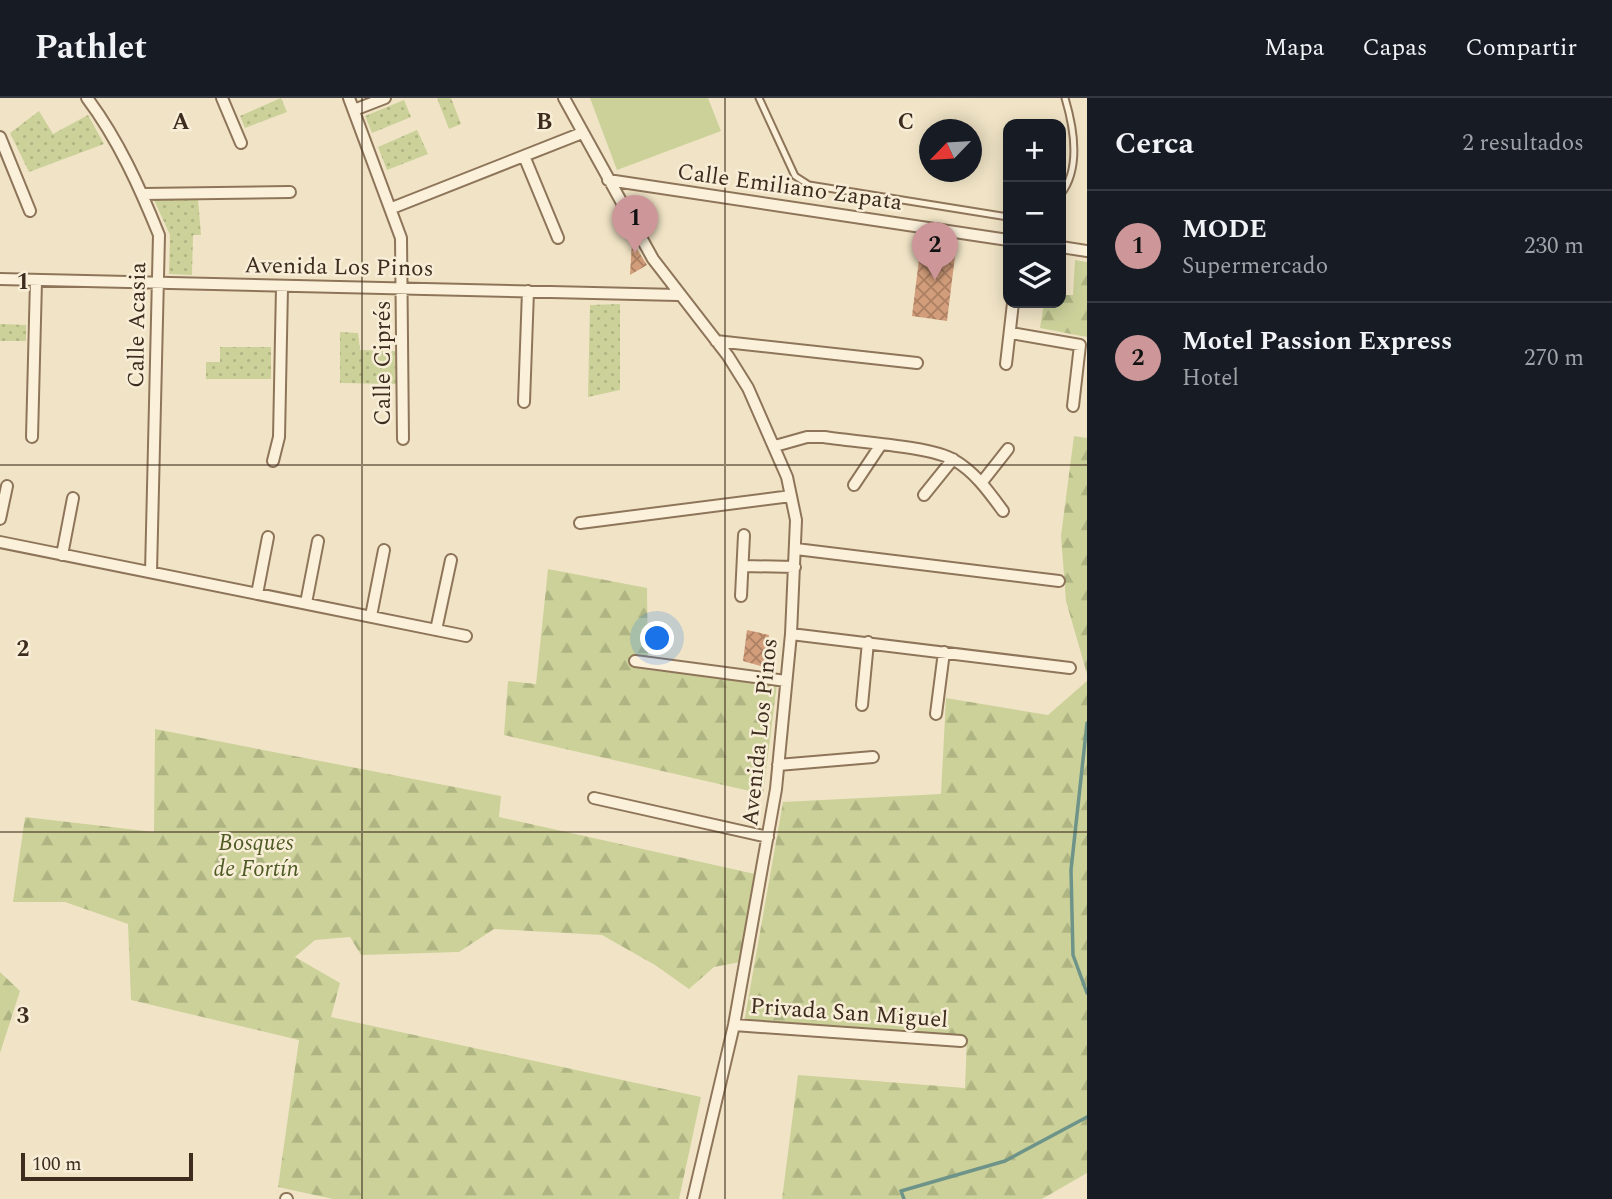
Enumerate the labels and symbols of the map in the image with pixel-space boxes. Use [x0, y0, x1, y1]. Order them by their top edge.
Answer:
text: A [172, 105, 190, 140]
text: B [536, 105, 552, 140]
text: C [898, 105, 914, 140]
north arrow [919, 119, 982, 182]
street label: Calle Emiliano Zapata [675, 154, 905, 221]
pin: 1 [612, 195, 658, 253]
pin: 2 [912, 222, 958, 280]
street label: Avenida Los Pinos [244, 248, 434, 287]
street label: Calle Acasia [119, 262, 156, 388]
text: 1 [17, 265, 29, 300]
street label: Calle Ciprés [366, 300, 401, 426]
your location [640, 621, 674, 655]
text: 2 [17, 632, 30, 667]
street label: Avenida Los Pinos [733, 636, 788, 828]
park label: Bosques de Fortín [213, 826, 299, 887]
street label: Privada San Miguel [749, 989, 949, 1038]
text: 3 [17, 999, 30, 1034]
scale bar [21, 1150, 192, 1182]

